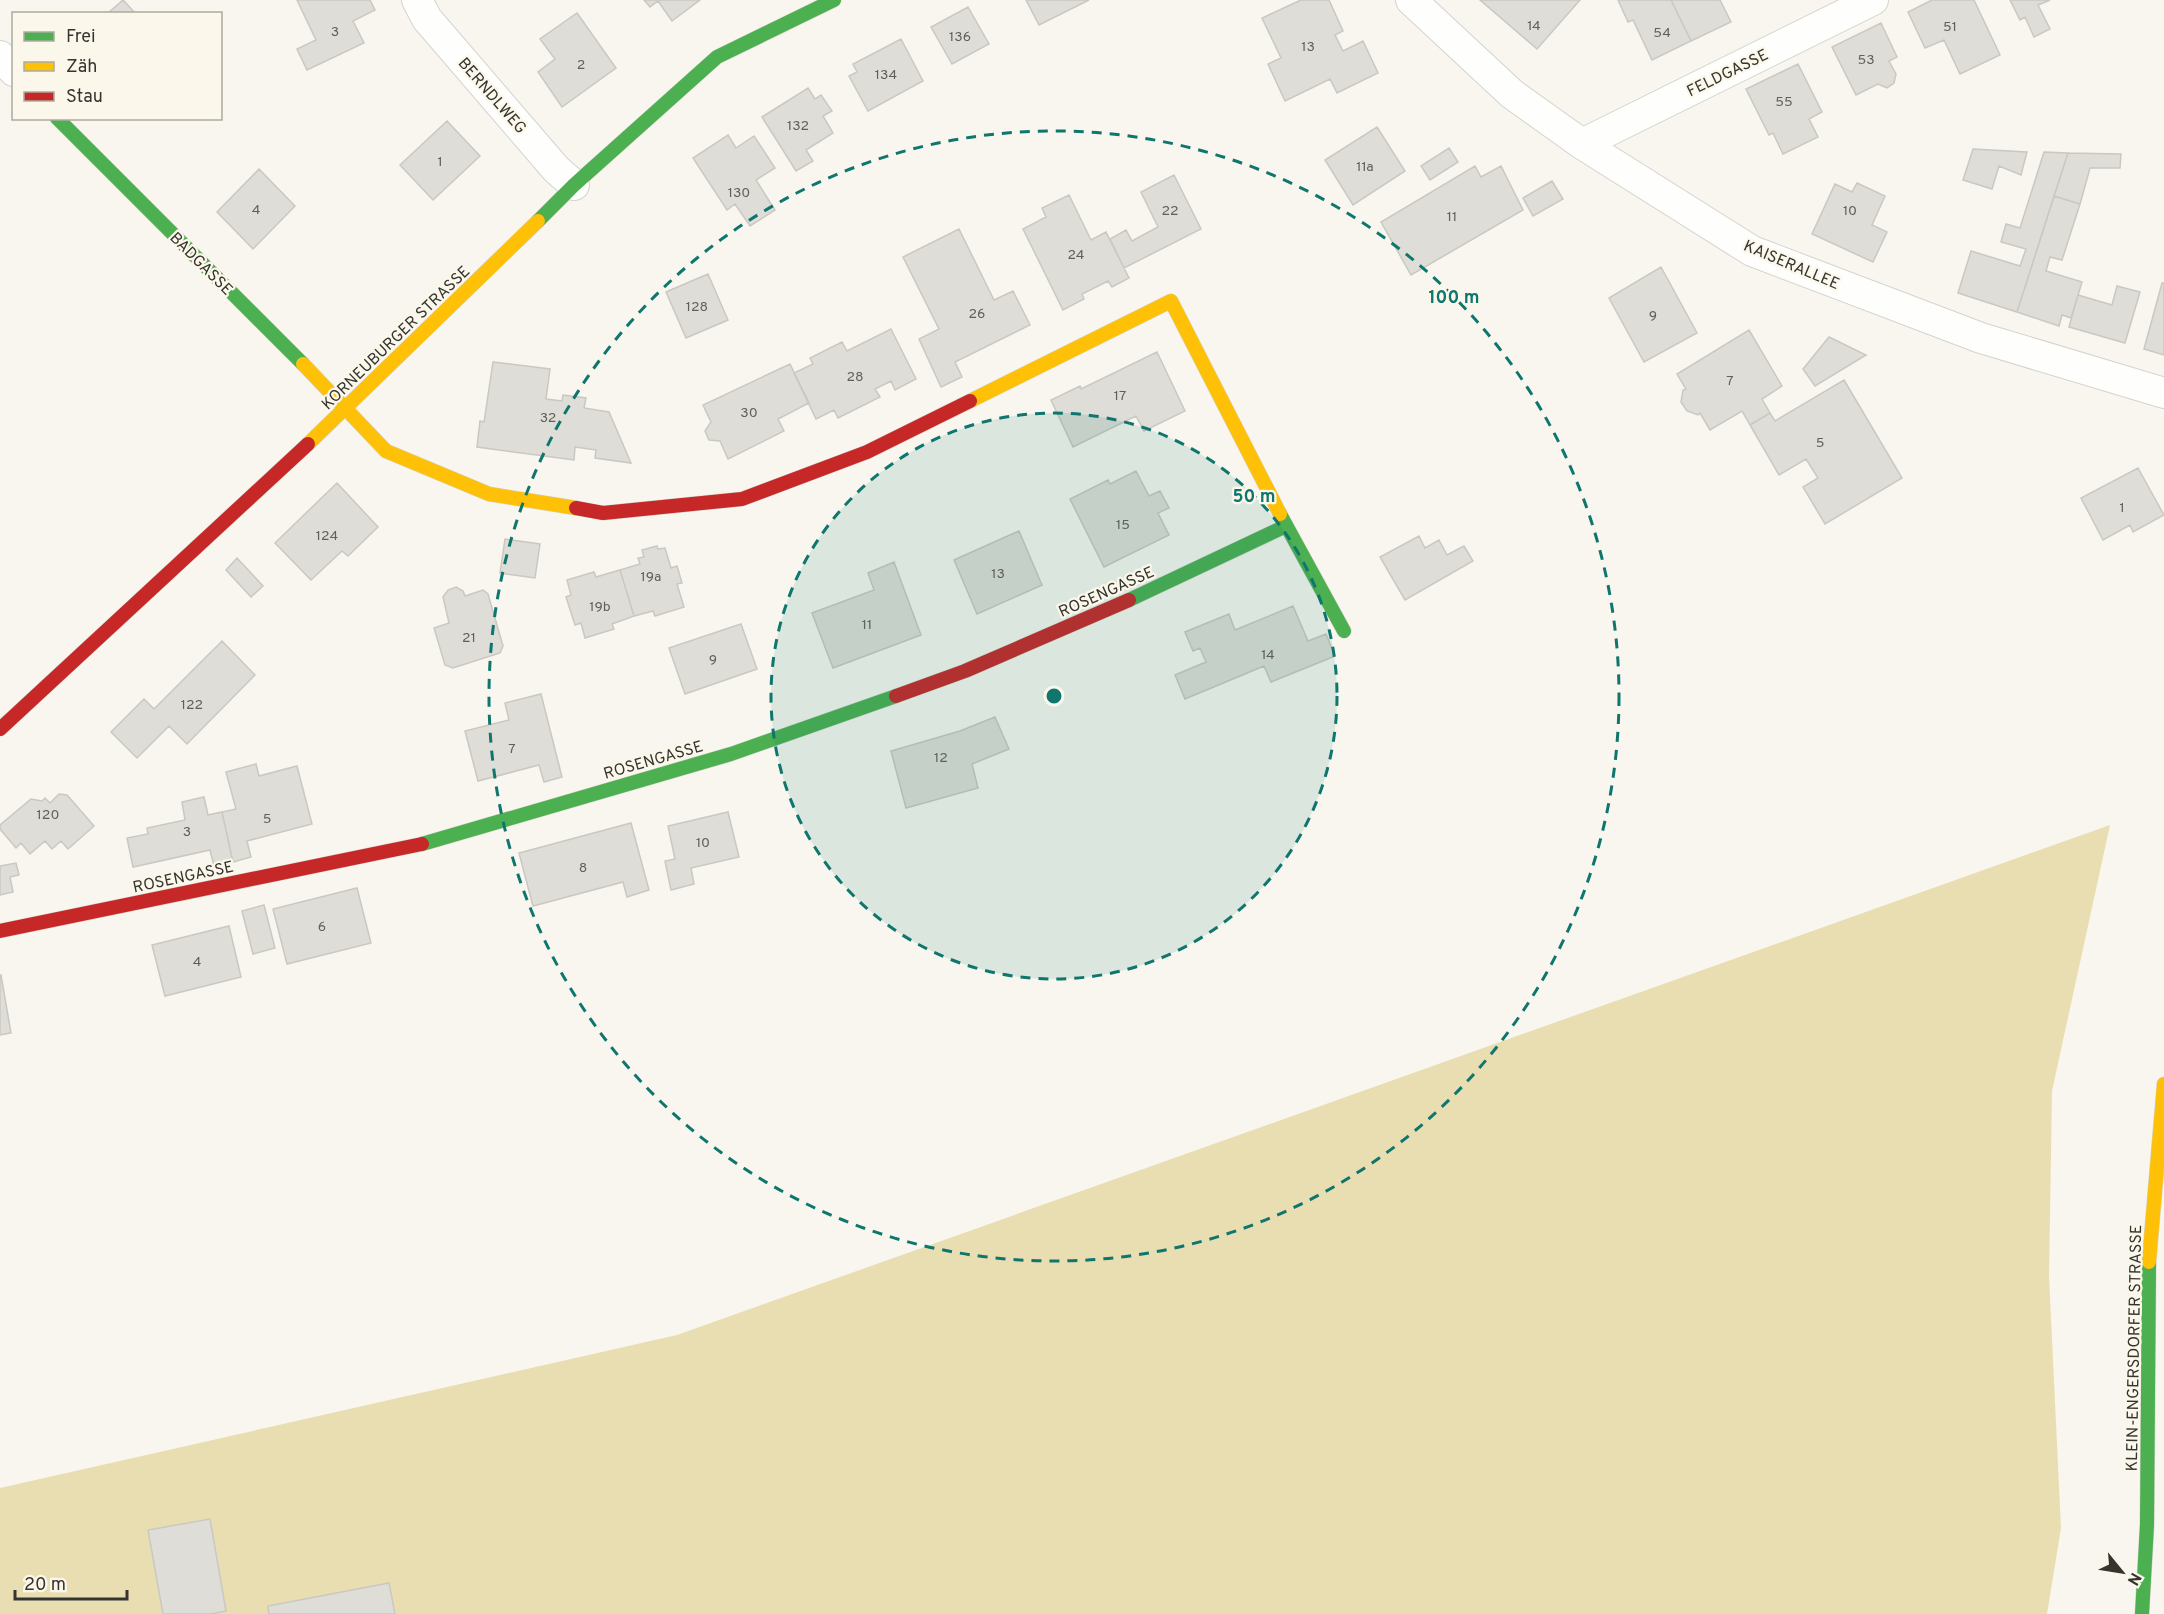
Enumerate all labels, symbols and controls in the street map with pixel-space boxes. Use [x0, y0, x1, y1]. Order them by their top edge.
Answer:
legend [12, 12, 222, 120]
house number: 14 [1527, 18, 1541, 35]
house number: 51 [1943, 19, 1957, 36]
house number: 3 [331, 24, 339, 41]
house number: 54 [1653, 25, 1671, 42]
text: Frei [66, 26, 96, 49]
house number: 136 [949, 29, 971, 46]
house number: 13 [1301, 39, 1315, 56]
street label: FELDGASSE [1684, 45, 1772, 102]
house number: 53 [1857, 52, 1875, 69]
street label: BERNDLWEG [453, 54, 530, 139]
text: Zäh [66, 56, 97, 79]
house number: 2 [577, 57, 585, 74]
house number: 134 [875, 67, 897, 84]
text: Stau [66, 86, 103, 109]
house number: 55 [1775, 94, 1793, 111]
house number: 132 [787, 118, 809, 135]
house number: 1 [437, 154, 443, 171]
house number: 11a [1356, 159, 1374, 176]
house number: 130 [728, 185, 750, 202]
house number: 4 [252, 202, 260, 219]
house number: 22 [1161, 203, 1179, 220]
house number: 10 [1843, 203, 1857, 220]
house number: 11 [1447, 209, 1457, 226]
street label: BADGASSE [165, 229, 236, 300]
street label: KAISERALLEE [1740, 237, 1842, 295]
house number: 24 [1067, 247, 1085, 264]
street label: KORNEUBURGER STRASSE [318, 262, 475, 415]
text: 100 m [1428, 287, 1480, 310]
house number: 128 [686, 299, 708, 316]
house number: 26 [969, 306, 985, 323]
house number: 9 [1649, 308, 1657, 325]
house number: 28 [846, 369, 864, 386]
house number: 7 [1726, 373, 1734, 390]
house number: 17 [1114, 388, 1126, 405]
house number: 30 [740, 405, 758, 422]
house number: 32 [540, 410, 556, 427]
house number: 5 [1816, 435, 1824, 452]
text: 50 m [1232, 486, 1276, 509]
house number: 1 [2119, 500, 2125, 517]
house number: 15 [1116, 517, 1130, 534]
house number: 124 [316, 528, 338, 545]
street label: ROSENGASSE [1056, 563, 1158, 623]
house number: 13 [991, 566, 1005, 583]
house number: 19a [641, 569, 661, 586]
house number: 19b [589, 599, 611, 616]
house number: 11 [862, 617, 872, 634]
house number: 21 [462, 630, 476, 647]
house number: 14 [1261, 647, 1275, 664]
house number: 9 [709, 652, 717, 669]
centre of rings [1044, 686, 1064, 706]
house number: 122 [181, 697, 203, 714]
street label: ROSENGASSE [601, 737, 706, 785]
house number: 7 [508, 741, 516, 758]
house number: 12 [934, 750, 948, 767]
house number: 120 [37, 807, 59, 824]
house number: 5 [263, 811, 271, 828]
house number: 3 [183, 824, 191, 841]
house number: 10 [696, 835, 710, 852]
street label: ROSENGASSE [131, 857, 236, 898]
house number: 8 [579, 860, 587, 877]
house number: 6 [318, 919, 326, 936]
house number: 4 [193, 954, 201, 971]
street label: KLEIN-ENGERSDORFER STRASSE [2123, 1224, 2147, 1472]
north arrow [2092, 1542, 2152, 1602]
scale bar [15, 1563, 128, 1601]
text: N [2122, 1569, 2145, 1588]
text: 20 m [24, 1574, 66, 1597]

